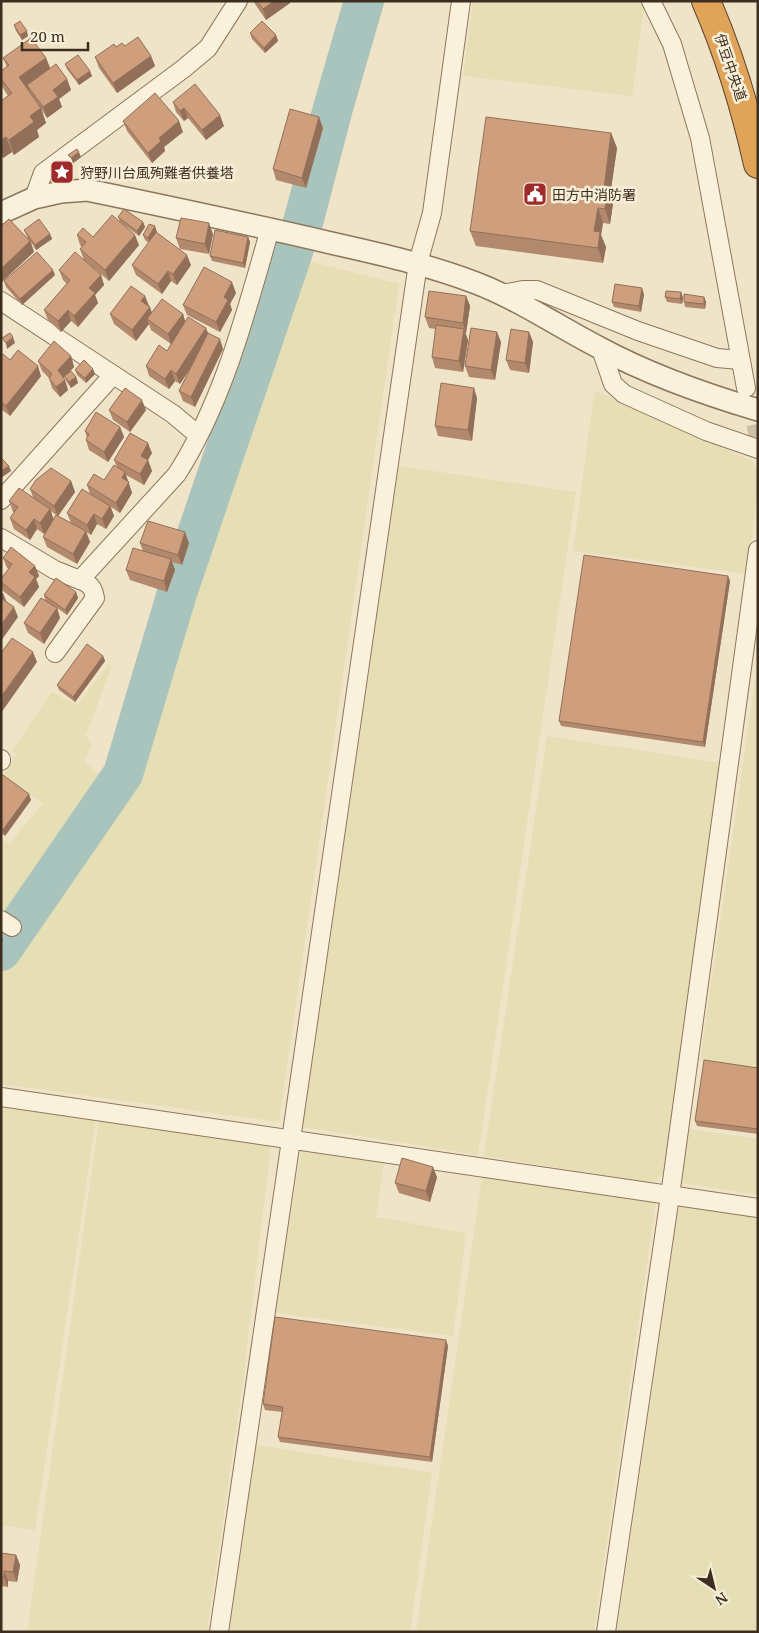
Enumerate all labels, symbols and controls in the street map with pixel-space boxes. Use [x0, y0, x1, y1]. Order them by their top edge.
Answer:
scale bar [22, 20, 89, 52]
text: 20 m [30, 26, 65, 46]
street label: 伊豆中央道 [711, 31, 751, 103]
place icon: 狩野川台風殉難者供養塔 [49, 159, 75, 185]
place label: 狩野川台風殉難者供養塔 [80, 163, 234, 182]
public building icon: 田方中消防署 [522, 181, 548, 207]
place label: 田方中消防署 [552, 185, 636, 204]
north arrow [689, 1563, 739, 1613]
text: N [712, 1588, 732, 1610]

